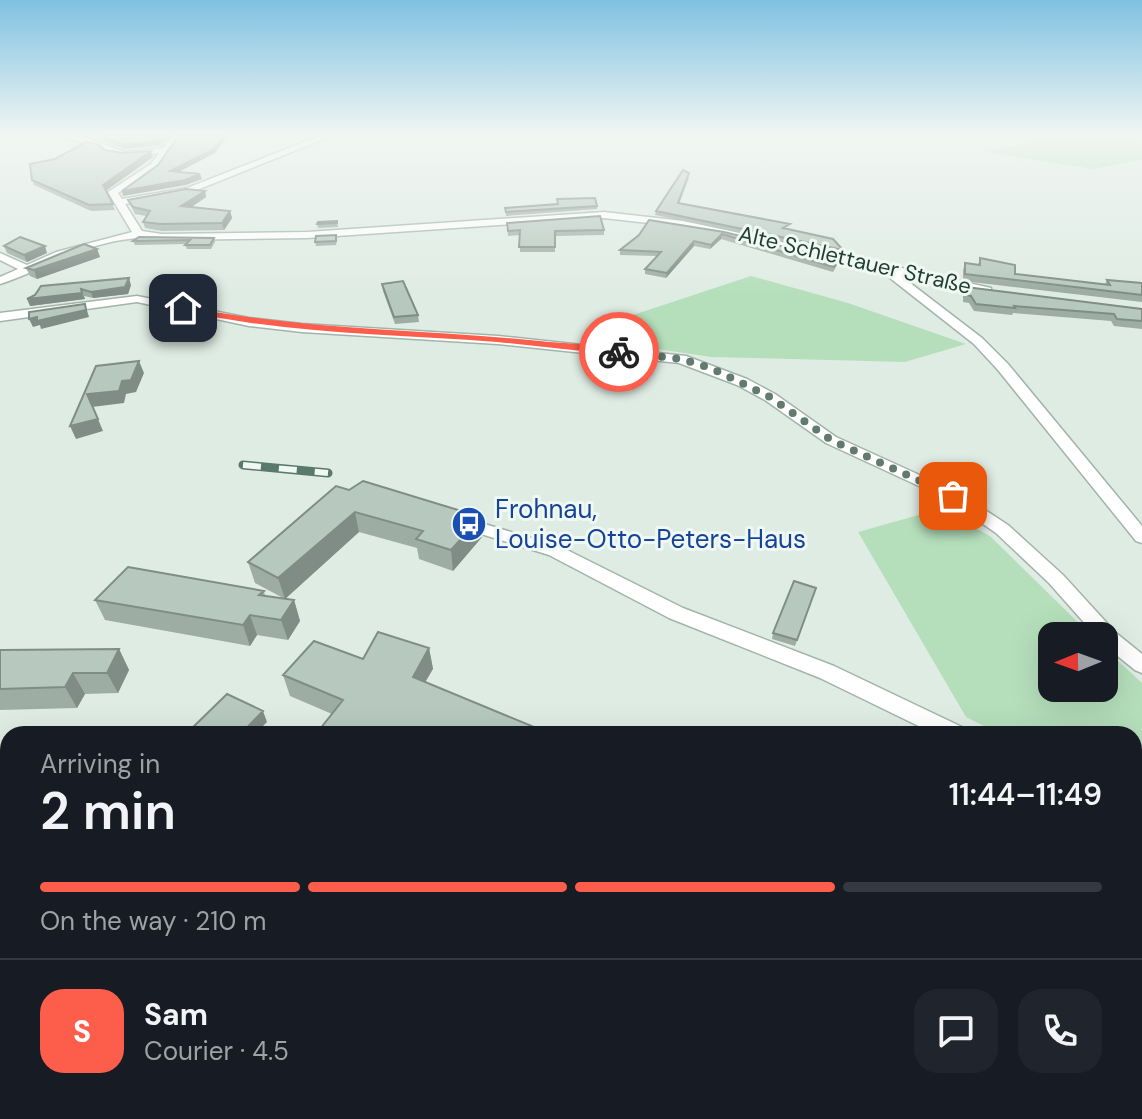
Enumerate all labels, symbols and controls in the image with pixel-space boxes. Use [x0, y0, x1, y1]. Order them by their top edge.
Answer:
street label: Alte Schlettauer Straße [736, 219, 974, 301]
pin [149, 274, 217, 342]
icon: home [161, 286, 205, 330]
courier [579, 312, 659, 392]
icon: bike [597, 330, 641, 374]
pin [919, 462, 987, 530]
icon: bag [931, 474, 975, 518]
place label: Frohnau, Louise-Otto-Peters-Haus [495, 492, 806, 556]
bus stop icon: Frohnau, Louise-Otto-Peters-Haus [450, 505, 488, 543]
north arrow [1038, 622, 1118, 702]
map controls [1038, 622, 1118, 702]
text: Arriving in [40, 747, 160, 781]
text: 11:44–11:49 [949, 775, 1102, 814]
text: 2 min [40, 777, 176, 845]
text: On the way · 210 m [40, 904, 266, 938]
button: chat [914, 989, 998, 1073]
button: phone [1018, 989, 1102, 1073]
text: Sam [144, 995, 208, 1034]
text: S [73, 1012, 91, 1051]
text: Courier · 4.5 [144, 1034, 289, 1068]

